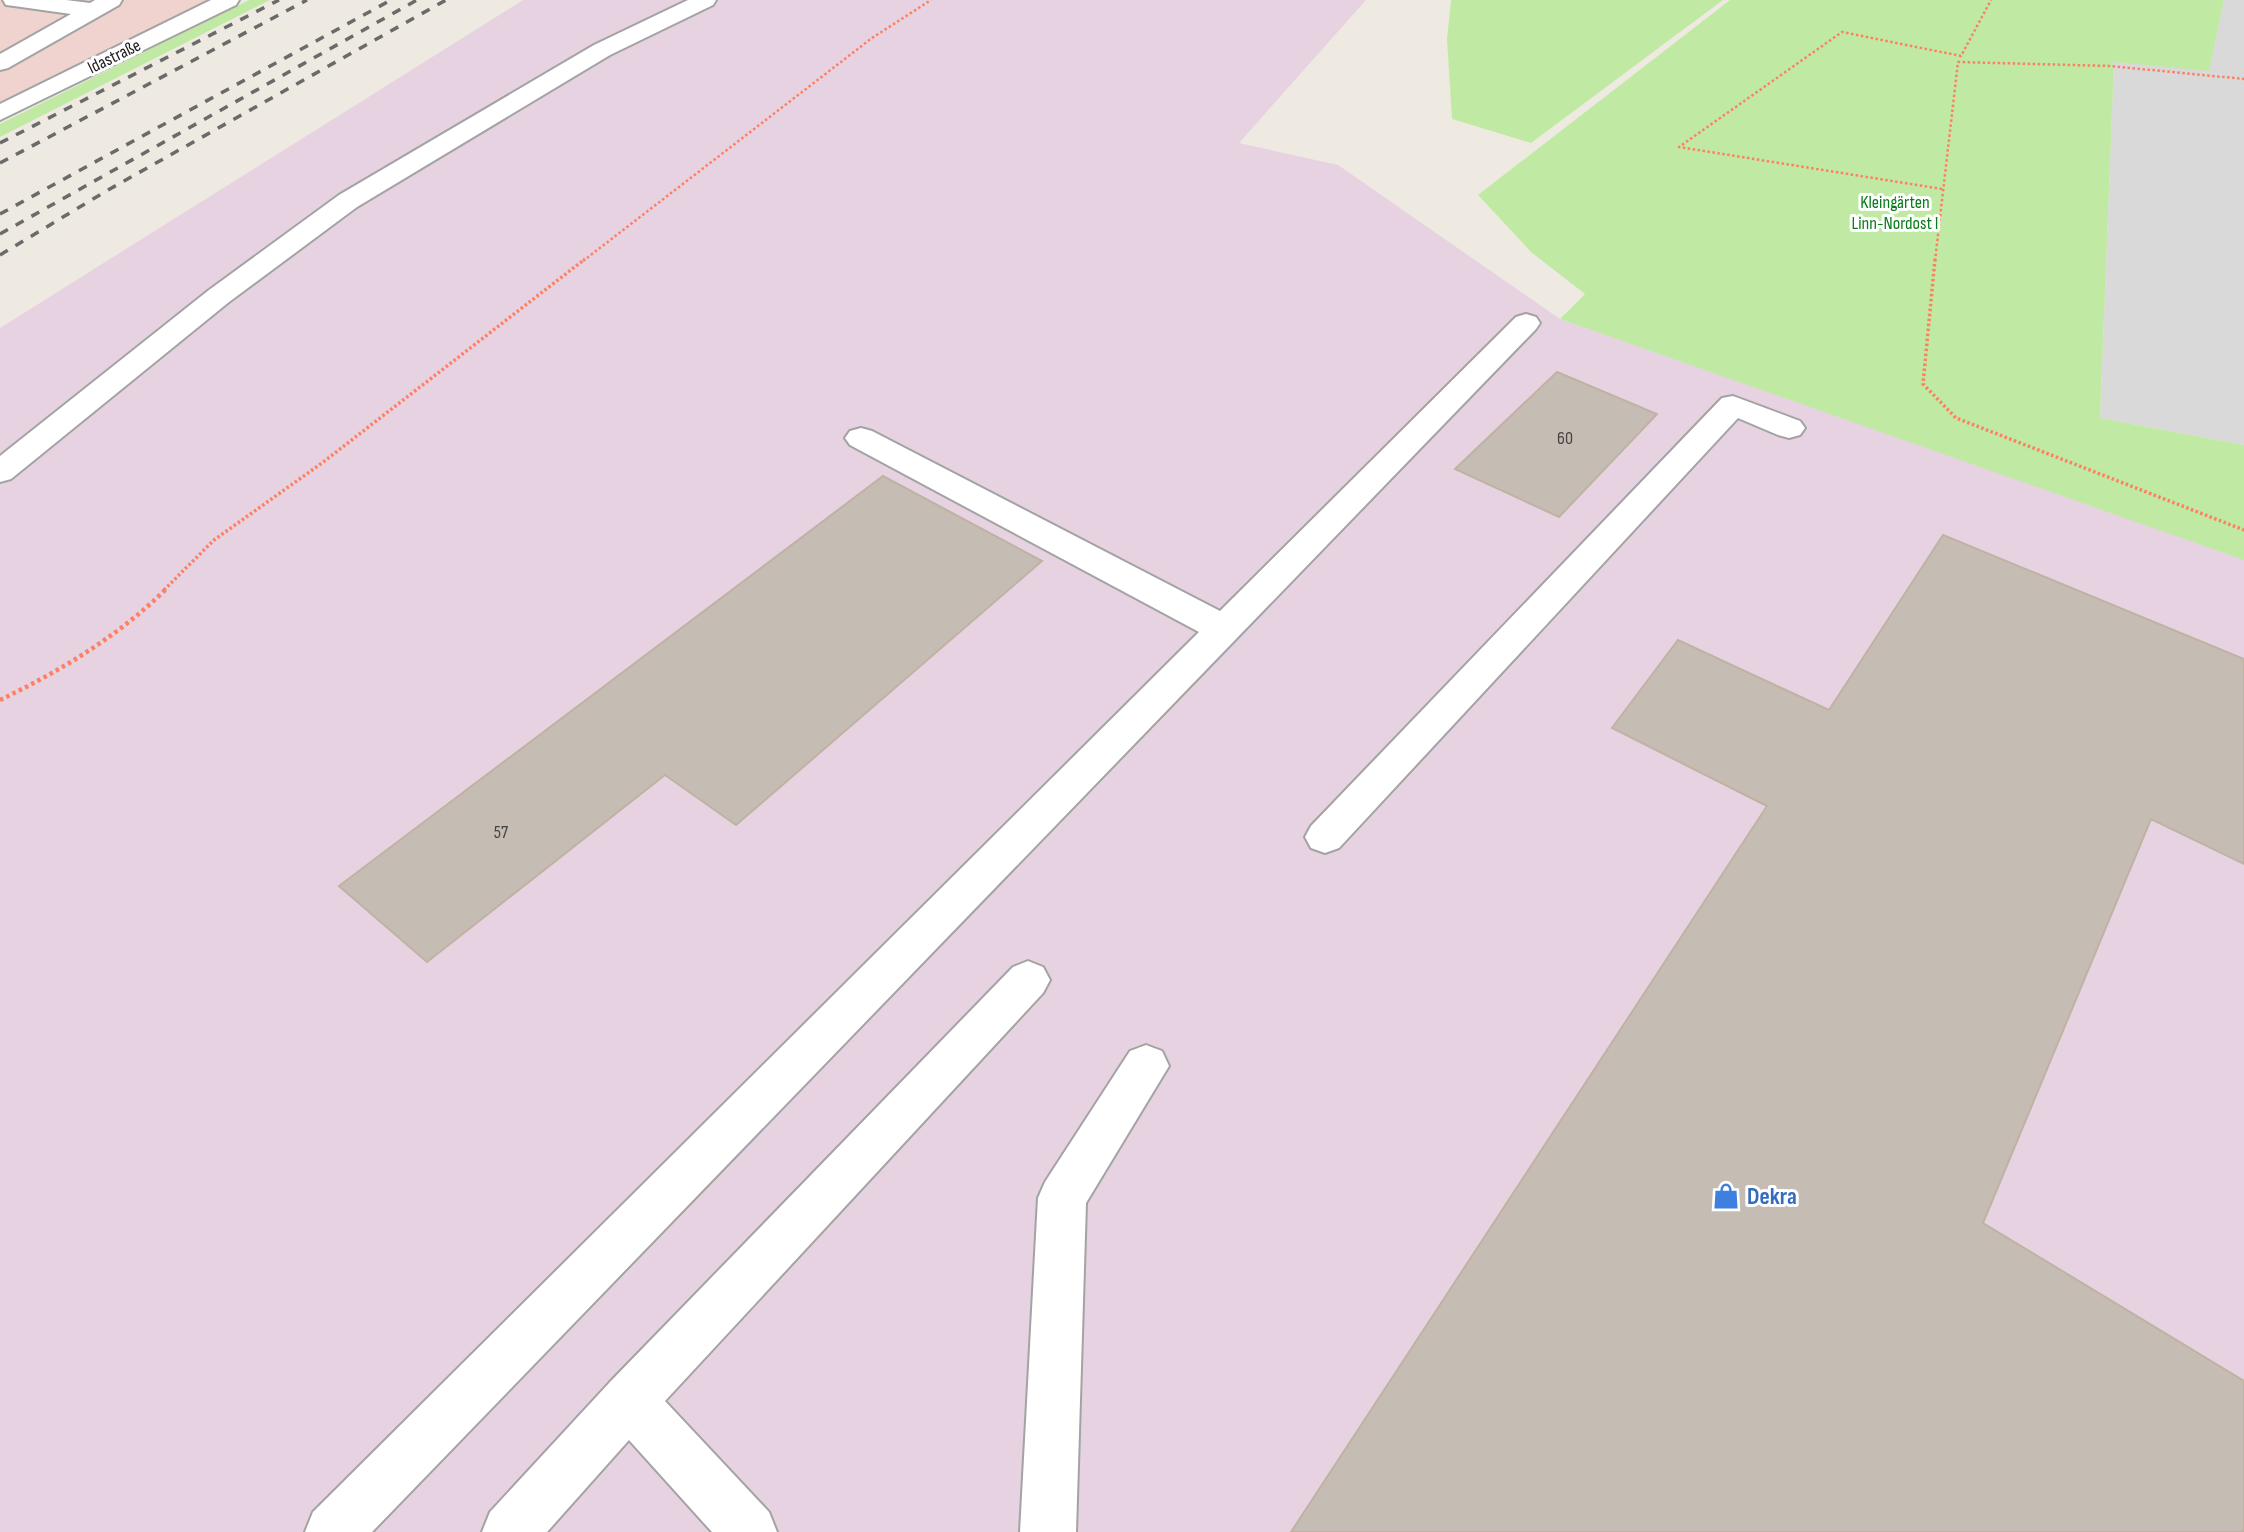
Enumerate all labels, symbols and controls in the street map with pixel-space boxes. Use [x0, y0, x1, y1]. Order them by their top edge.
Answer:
street label: Idastraße [84, 35, 144, 78]
park label: Kleingärten Linn-Nordost I [1852, 192, 1939, 234]
house number: 60 [1557, 428, 1573, 449]
house number: 57 [494, 822, 509, 843]
shop icon: Dekra [1711, 1181, 1741, 1211]
place label: Dekra [1747, 1182, 1797, 1211]

